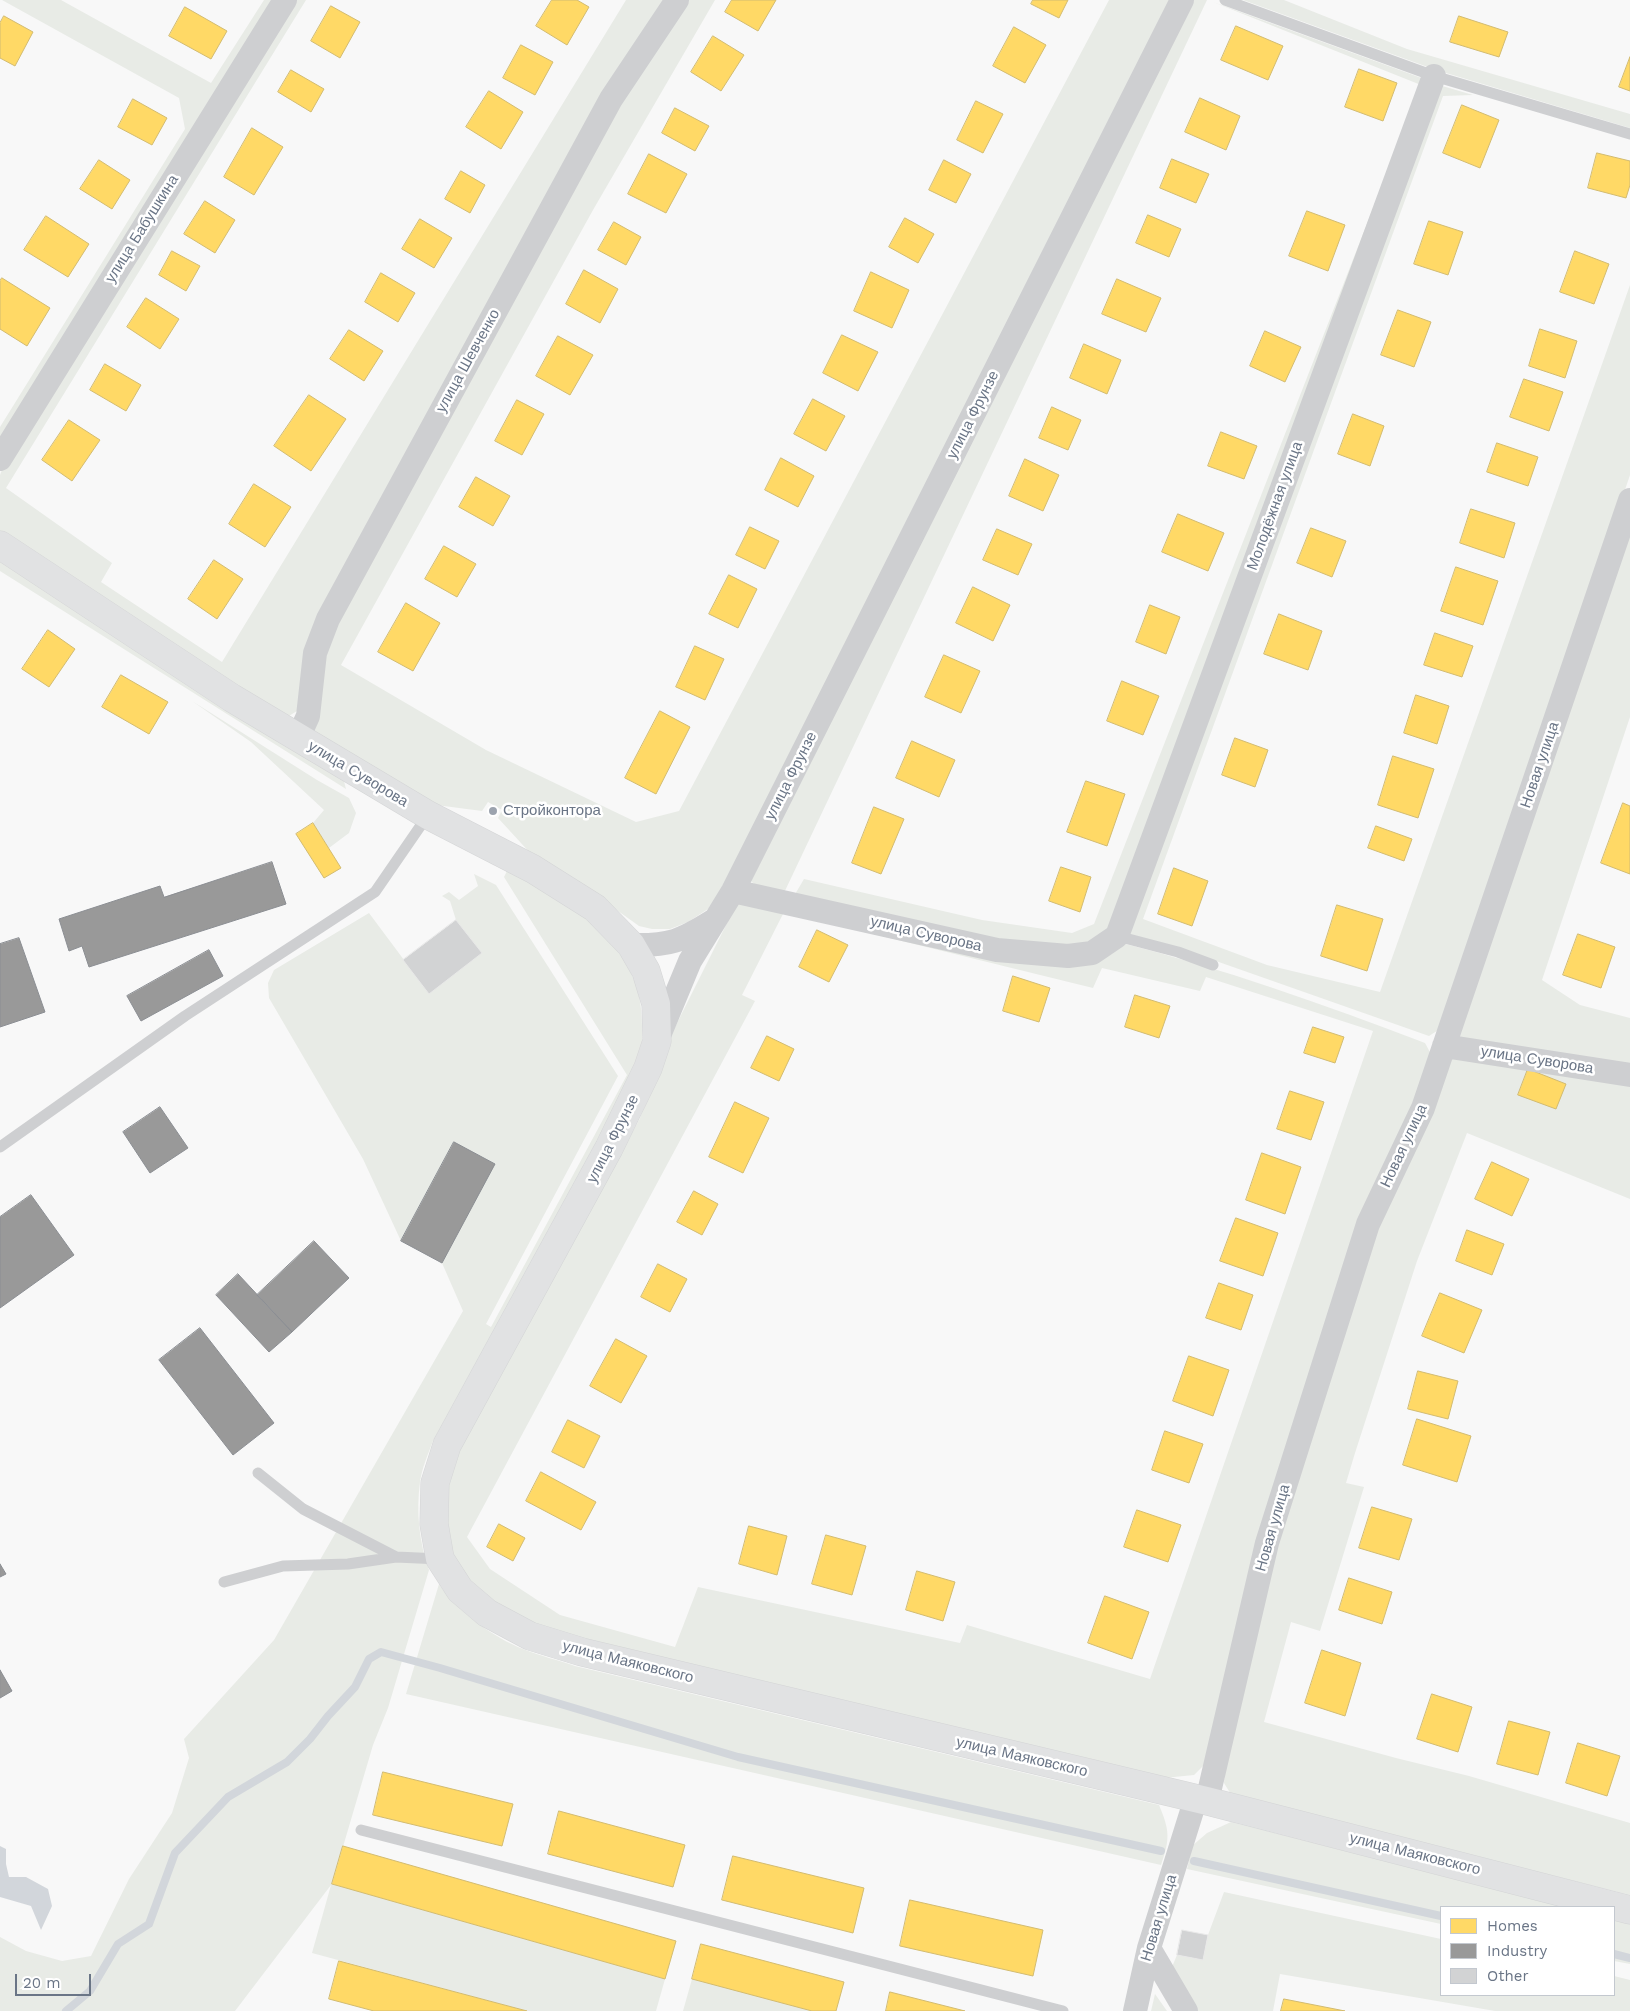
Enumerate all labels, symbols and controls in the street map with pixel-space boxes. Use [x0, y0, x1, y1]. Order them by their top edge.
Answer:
street label: улица Бабушкина [102, 172, 182, 286]
street label: улица Шевченко [432, 306, 504, 416]
street label: улица Фрунзе [943, 368, 1003, 462]
street label: Молодёжная улица [1243, 439, 1307, 573]
street label: Новая улица [1517, 720, 1563, 810]
street label: улица Фрунзе [761, 729, 821, 823]
street label: улица Суворова [305, 737, 411, 811]
place label: Стройконтора [503, 802, 601, 820]
marker: Стройконтора [487, 805, 499, 817]
street label: улица Суворова [869, 912, 983, 956]
street label: улица Суворова [1479, 1042, 1595, 1078]
street label: улица Фрунзе [583, 1092, 643, 1186]
street label: Новая улица [1377, 1102, 1431, 1190]
street label: Новая улица [1252, 1482, 1294, 1574]
street label: улица Маяковского [561, 1637, 695, 1687]
street label: улица Маяковского [954, 1733, 1090, 1781]
street label: улица Маяковского [1348, 1829, 1482, 1879]
street label: Новая улица [1137, 1872, 1181, 1964]
legend [1440, 1906, 1615, 1996]
text: Homes [1487, 1917, 1538, 1935]
text: Industry [1487, 1942, 1547, 1960]
scale bar [18, 1964, 94, 1996]
text: Other [1487, 1967, 1529, 1985]
text: 20 m [23, 1974, 61, 1992]

